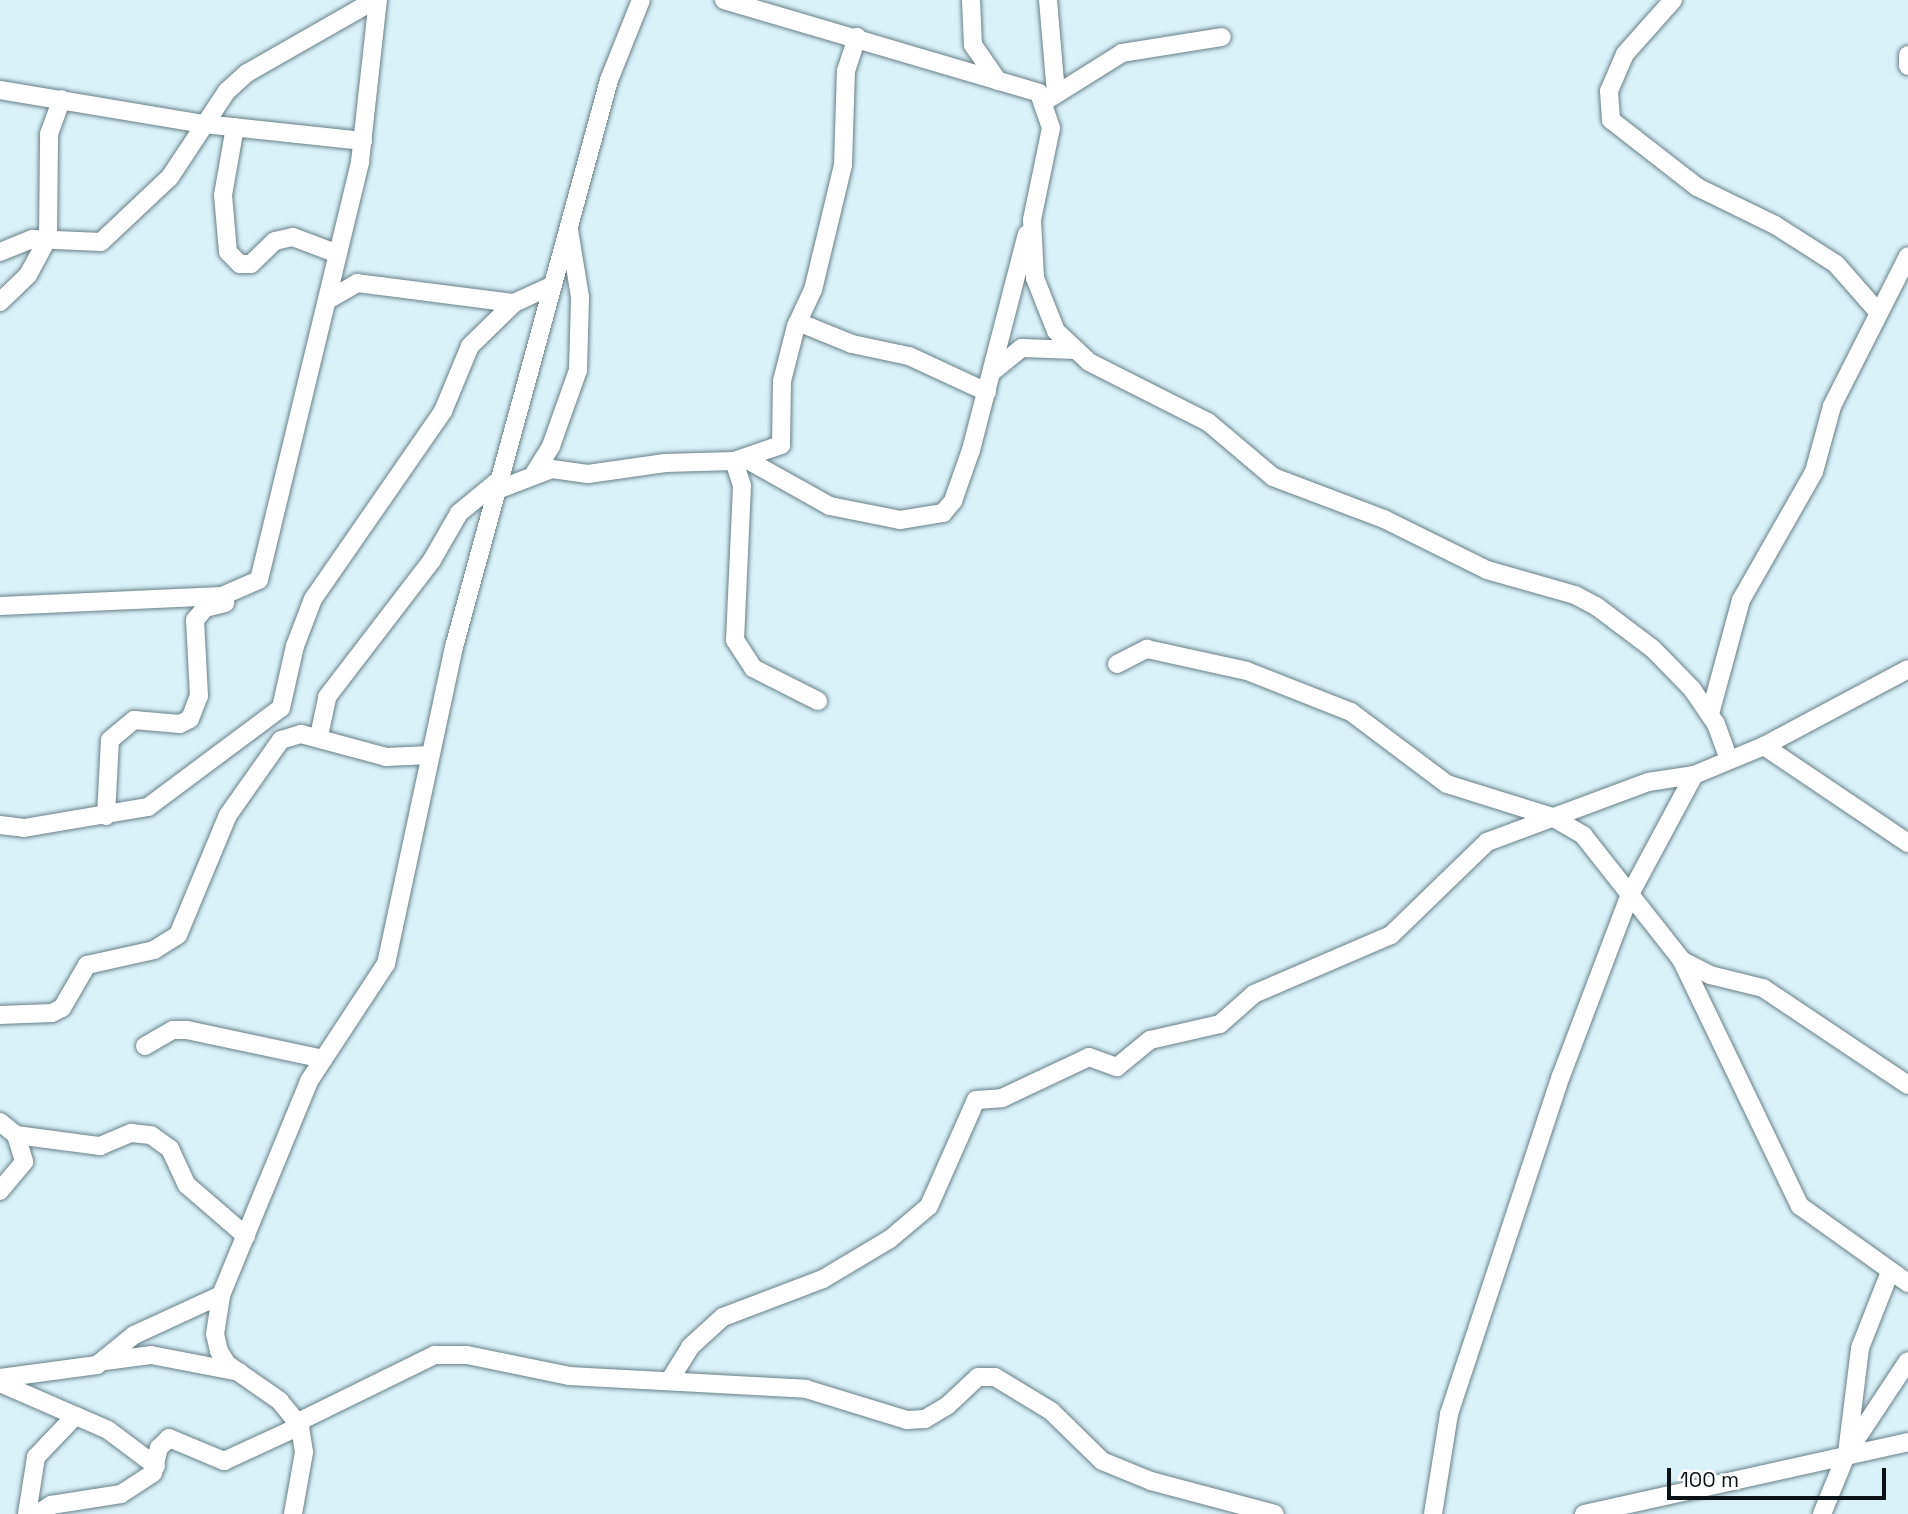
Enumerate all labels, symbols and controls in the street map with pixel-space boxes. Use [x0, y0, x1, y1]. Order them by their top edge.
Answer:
scale bar [1670, 1454, 1889, 1498]
text: 100 m [1680, 1466, 1739, 1493]

